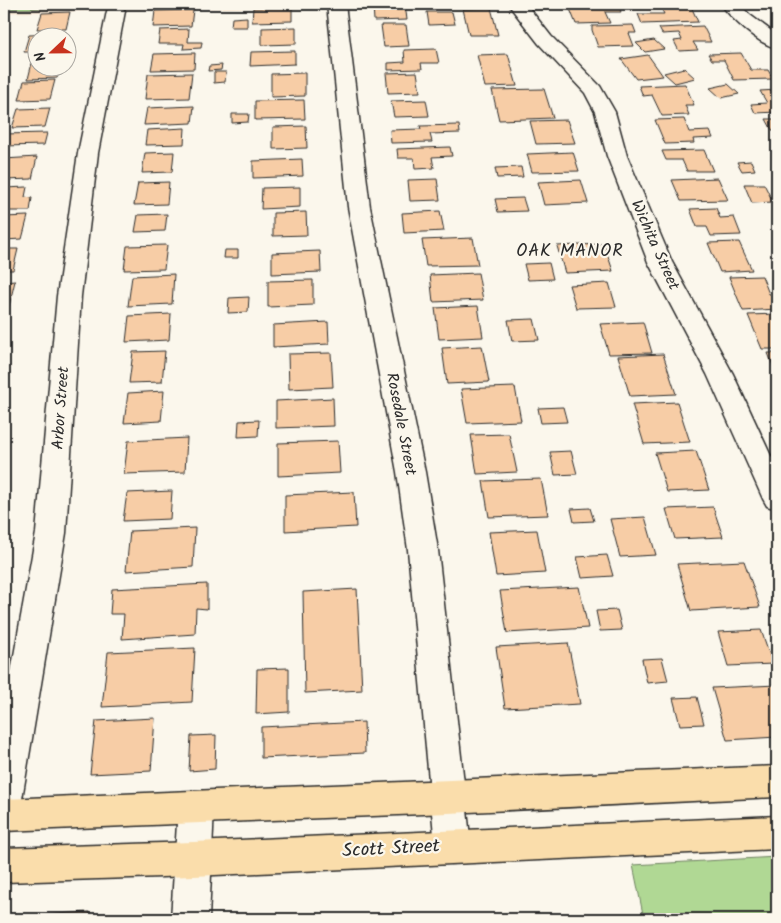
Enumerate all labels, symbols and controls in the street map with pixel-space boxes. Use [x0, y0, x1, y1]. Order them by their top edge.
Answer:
north arrow [28, 28, 78, 78]
text: N [29, 48, 53, 65]
street label: Wichita Street [624, 196, 686, 295]
district label: OAK MANOR [516, 237, 624, 266]
street label: Arbor Street [46, 365, 76, 450]
street label: Rosedale Street [379, 370, 423, 478]
street label: Scott Street [341, 831, 441, 867]

